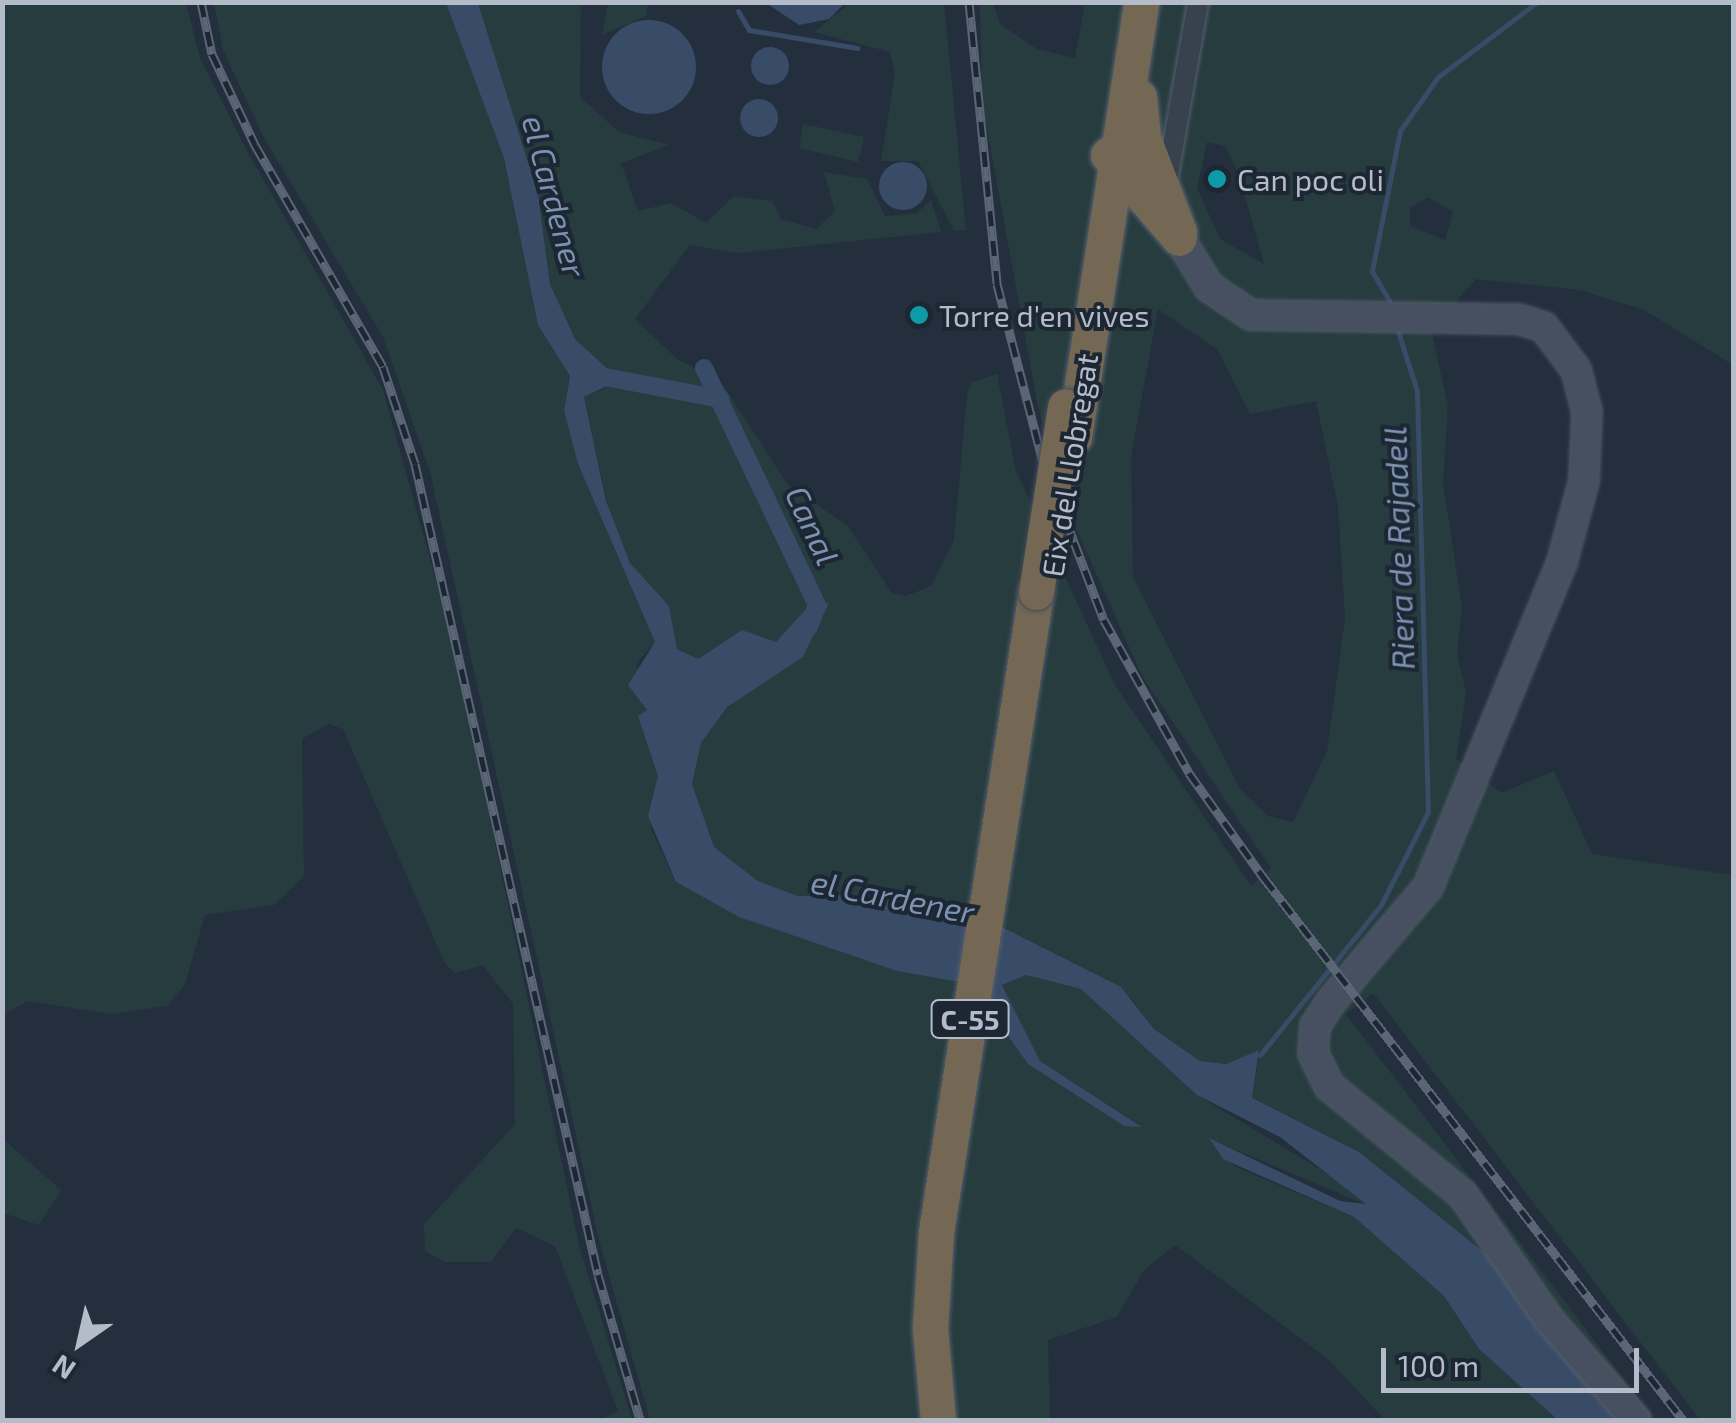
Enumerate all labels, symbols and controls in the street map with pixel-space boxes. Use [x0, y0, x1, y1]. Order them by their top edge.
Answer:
water label: el Cardener [515, 111, 595, 281]
place label: Can poc oli [1237, 161, 1384, 197]
marker: Can poc oli [1206, 168, 1228, 190]
place label: Torre d'en vives [939, 297, 1150, 333]
marker: Torre d'en vives [908, 304, 930, 326]
street label: Eix del Llobregat [1034, 350, 1104, 580]
water label: Riera de Rajadell [1375, 426, 1421, 670]
water label: Canal [778, 479, 848, 571]
water label: el Cardener [808, 861, 978, 931]
road number: C-55 [930, 996, 1010, 1042]
north arrow [30, 1293, 130, 1393]
scale bar [1386, 1328, 1644, 1390]
text: 100 m [1398, 1347, 1479, 1383]
text: N [45, 1348, 81, 1388]

